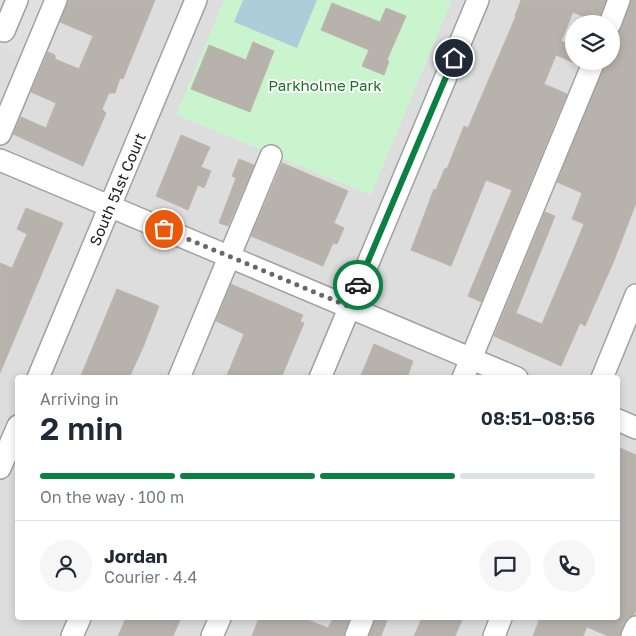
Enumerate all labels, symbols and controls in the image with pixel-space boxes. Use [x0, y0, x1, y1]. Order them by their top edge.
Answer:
map controls [565, 15, 620, 70]
button: layers [565, 15, 620, 70]
pin [433, 37, 475, 79]
icon: home [440, 44, 468, 72]
park label: Parkholme Park [268, 76, 382, 94]
street label: South 51st Court [85, 130, 149, 248]
pin [143, 208, 185, 250]
icon: bag [150, 215, 178, 243]
courier [333, 260, 383, 310]
icon: car [344, 271, 372, 299]
text: Arriving in [40, 389, 119, 409]
text: 08:51–08:56 [481, 406, 595, 429]
text: 2 min [40, 409, 123, 447]
text: On the way · 100 m [40, 487, 184, 507]
button: person [40, 540, 92, 592]
button: chat [479, 540, 531, 592]
button: phone [543, 540, 595, 592]
text: Jordan [104, 544, 168, 567]
text: Courier · 4.4 [104, 567, 197, 587]

